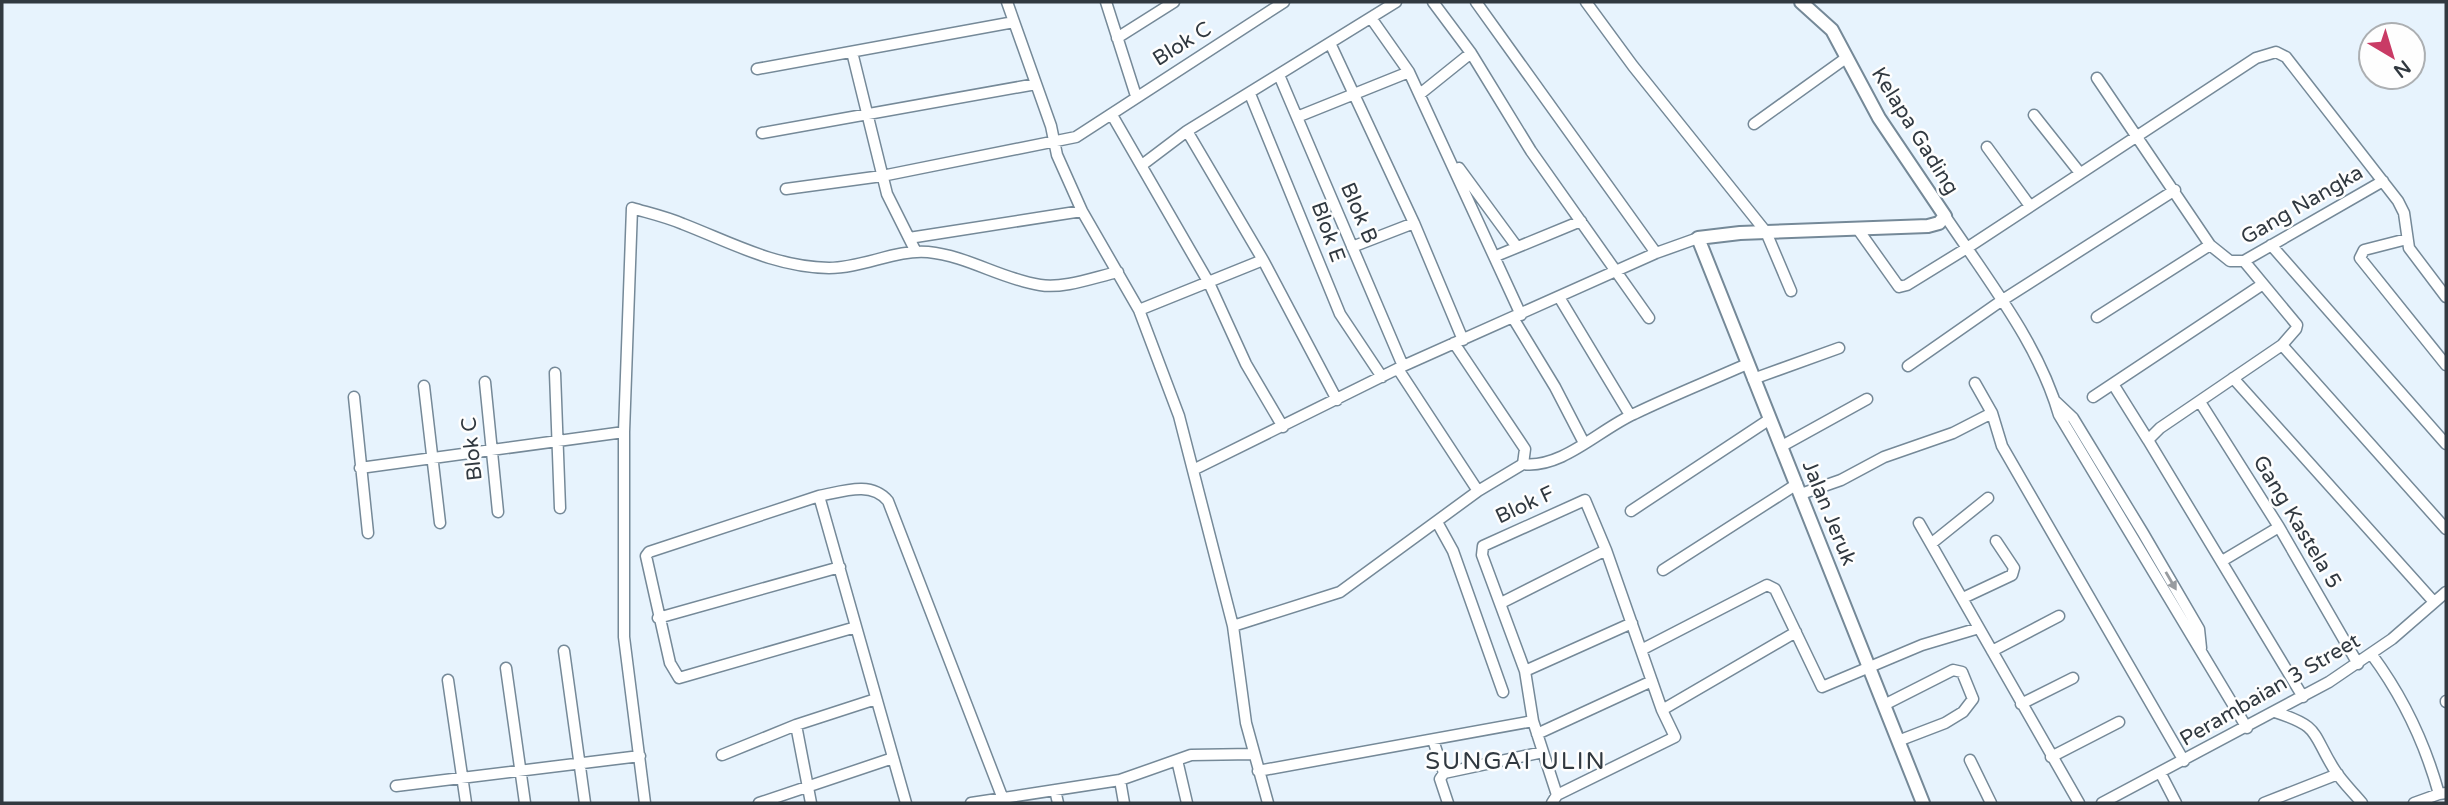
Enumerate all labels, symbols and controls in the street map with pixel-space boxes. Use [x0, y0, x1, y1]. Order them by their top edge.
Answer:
street label: Blok C [1148, 16, 1216, 72]
north arrow [2357, 21, 2427, 91]
text: N [2389, 55, 2415, 82]
street label: Kelapa Gading [1866, 63, 1964, 199]
street label: Gang Nangka [2236, 160, 2368, 250]
street label: Blok B [1335, 179, 1383, 247]
street label: Blok E [1306, 198, 1350, 266]
street label: Blok C [456, 416, 488, 482]
street label: Gang Kastela 5 [2248, 451, 2346, 593]
street label: Jalan Jeruk [1797, 457, 1861, 569]
street label: Blok F [1492, 480, 1559, 529]
one-way arrow [2165, 571, 2177, 591]
street label: Perambaian 3 Street [2175, 628, 2365, 752]
district label: SUNGAI ULIN [1425, 747, 1607, 776]

